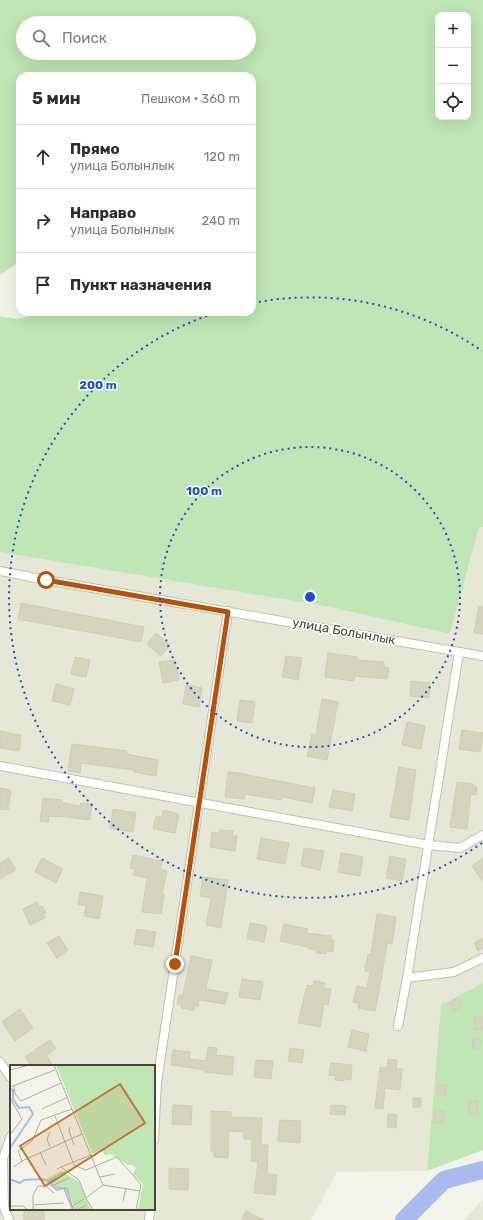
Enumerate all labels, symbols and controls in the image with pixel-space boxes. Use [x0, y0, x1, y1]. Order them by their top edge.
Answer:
map controls [435, 12, 471, 120]
button: + [435, 12, 471, 48]
search box [16, 16, 256, 60]
icon: search [30, 27, 52, 49]
text: Поиск [62, 29, 107, 47]
button: − [435, 48, 471, 84]
button: locate [435, 84, 471, 120]
text: 5 мин [32, 88, 81, 108]
text: Пешком · 360 m [141, 91, 240, 106]
text: Прямо [70, 140, 120, 158]
icon: ahead [32, 146, 54, 168]
text: 120 m [204, 149, 240, 164]
text: улица Болынлык [70, 158, 175, 173]
text: Направо [70, 204, 136, 222]
icon: right [32, 210, 54, 232]
text: 240 m [201, 213, 240, 228]
text: улица Болынлык [70, 222, 175, 237]
icon: arrive [32, 274, 54, 296]
text: Пункт назначения [70, 276, 212, 294]
text: 200 m [79, 378, 117, 392]
text: 100 m [186, 484, 222, 498]
route start [37, 571, 55, 589]
centre of rings [303, 590, 317, 604]
street label: улица Болынлык [291, 615, 397, 647]
route end [166, 955, 184, 973]
inset map [10, 1065, 155, 1210]

